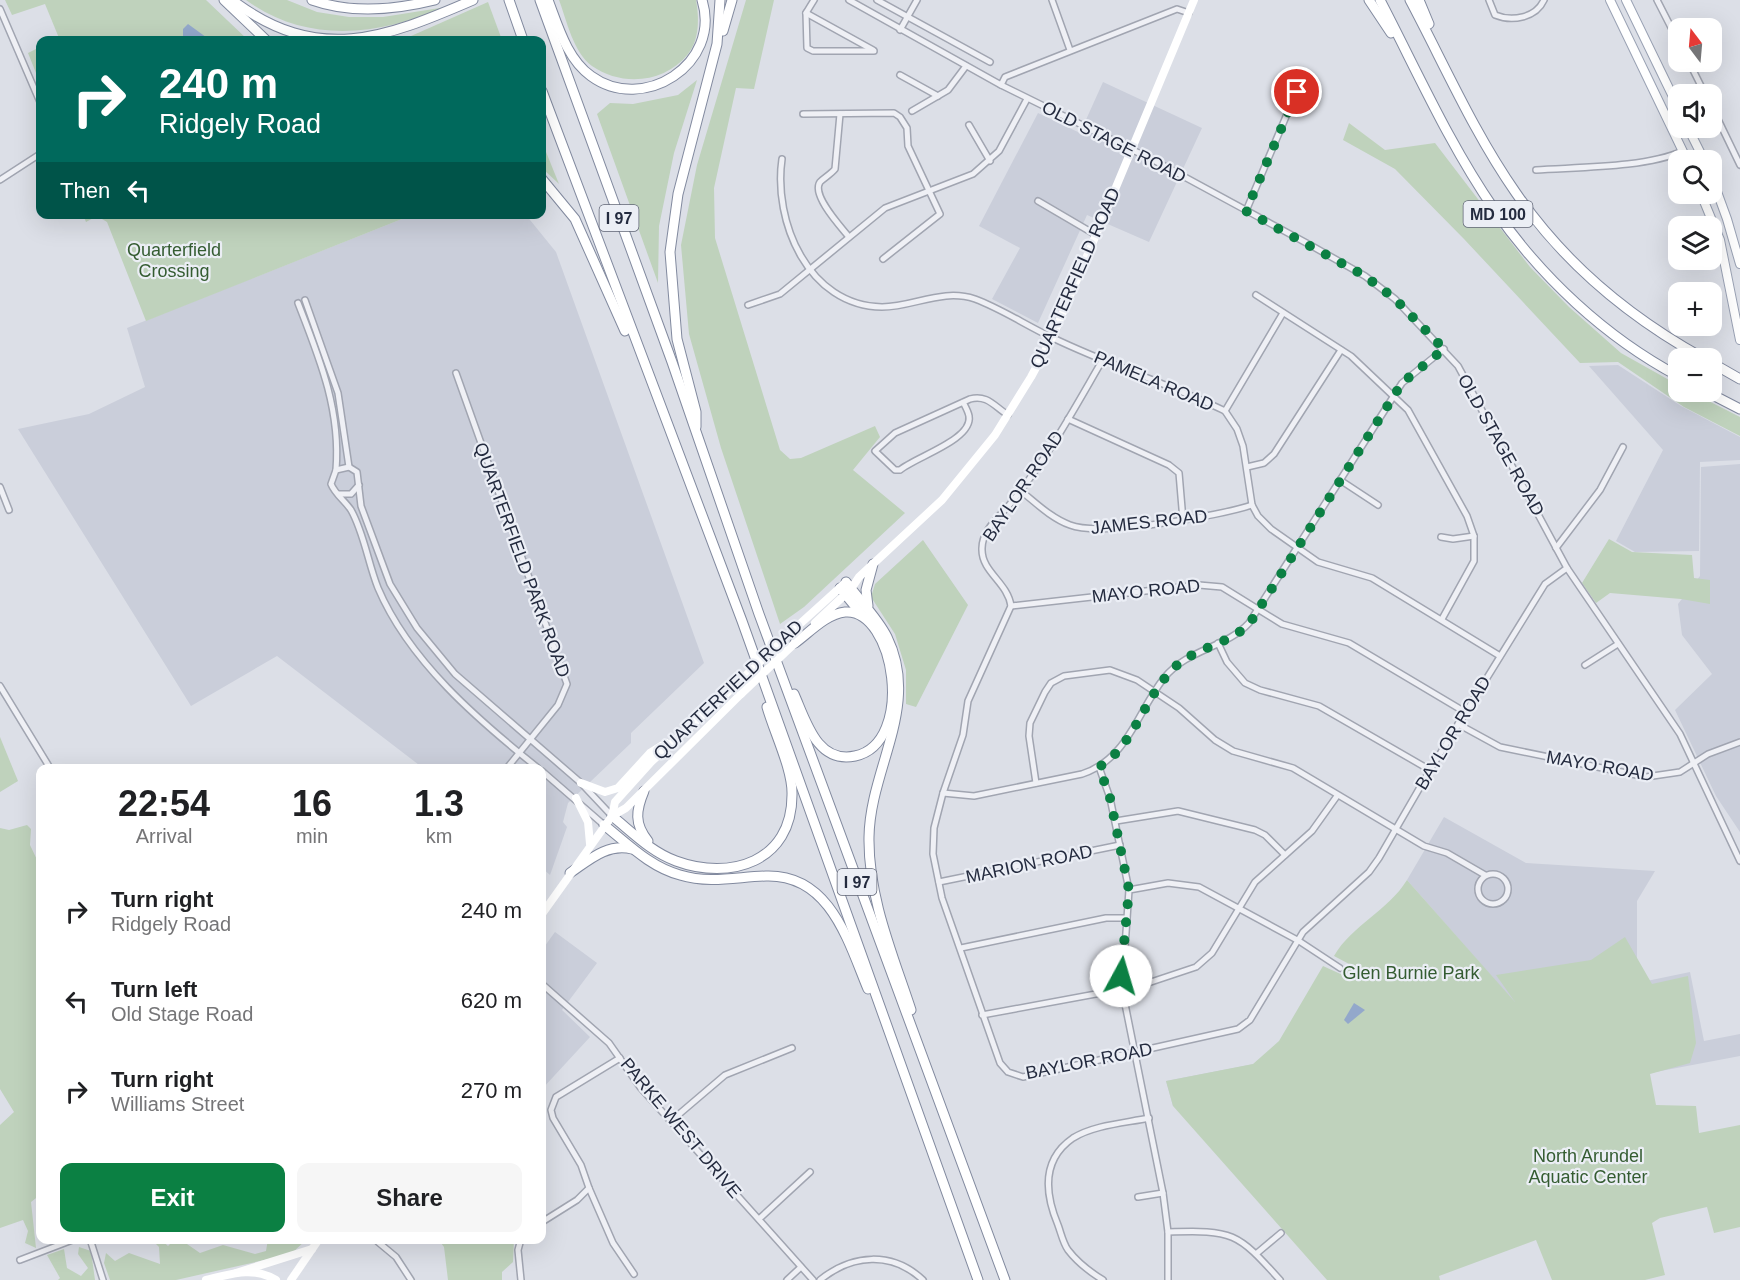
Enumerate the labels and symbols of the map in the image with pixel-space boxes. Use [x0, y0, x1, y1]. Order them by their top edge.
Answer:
north arrow [1668, 18, 1722, 72]
pin [1271, 66, 1322, 117]
street label: OLD STAGE ROAD [1039, 97, 1189, 187]
street label: QUARTERFIELD ROAD [1026, 185, 1124, 371]
road number: MD 100 [1464, 201, 1532, 227]
road number: I 97 [600, 205, 638, 231]
park label: Quarterfield Crossing [127, 240, 221, 281]
street label: PAMELA ROAD [1091, 347, 1217, 415]
street label: OLD STAGE ROAD [1454, 371, 1548, 519]
street label: BAYLOR ROAD [979, 427, 1067, 545]
street label: QUARTERFIELD PARK ROAD [470, 440, 574, 680]
street label: JAMES ROAD [1090, 506, 1208, 538]
street label: MAYO ROAD [1091, 575, 1201, 607]
street label: QUARTERFIELD ROAD [650, 616, 806, 764]
street label: BAYLOR ROAD [1411, 673, 1495, 793]
street label: MAYO ROAD [1545, 747, 1655, 785]
street label: MARION ROAD [964, 841, 1094, 887]
road number: I 97 [838, 869, 876, 895]
position arrow [1089, 944, 1153, 1008]
park label: Glen Burnie Park [1342, 963, 1481, 983]
street label: BAYLOR ROAD [1024, 1039, 1154, 1083]
street label: PARKE WEST DRIVE [617, 1054, 745, 1202]
park label: North Arundel Aquatic Center [1528, 1146, 1648, 1187]

